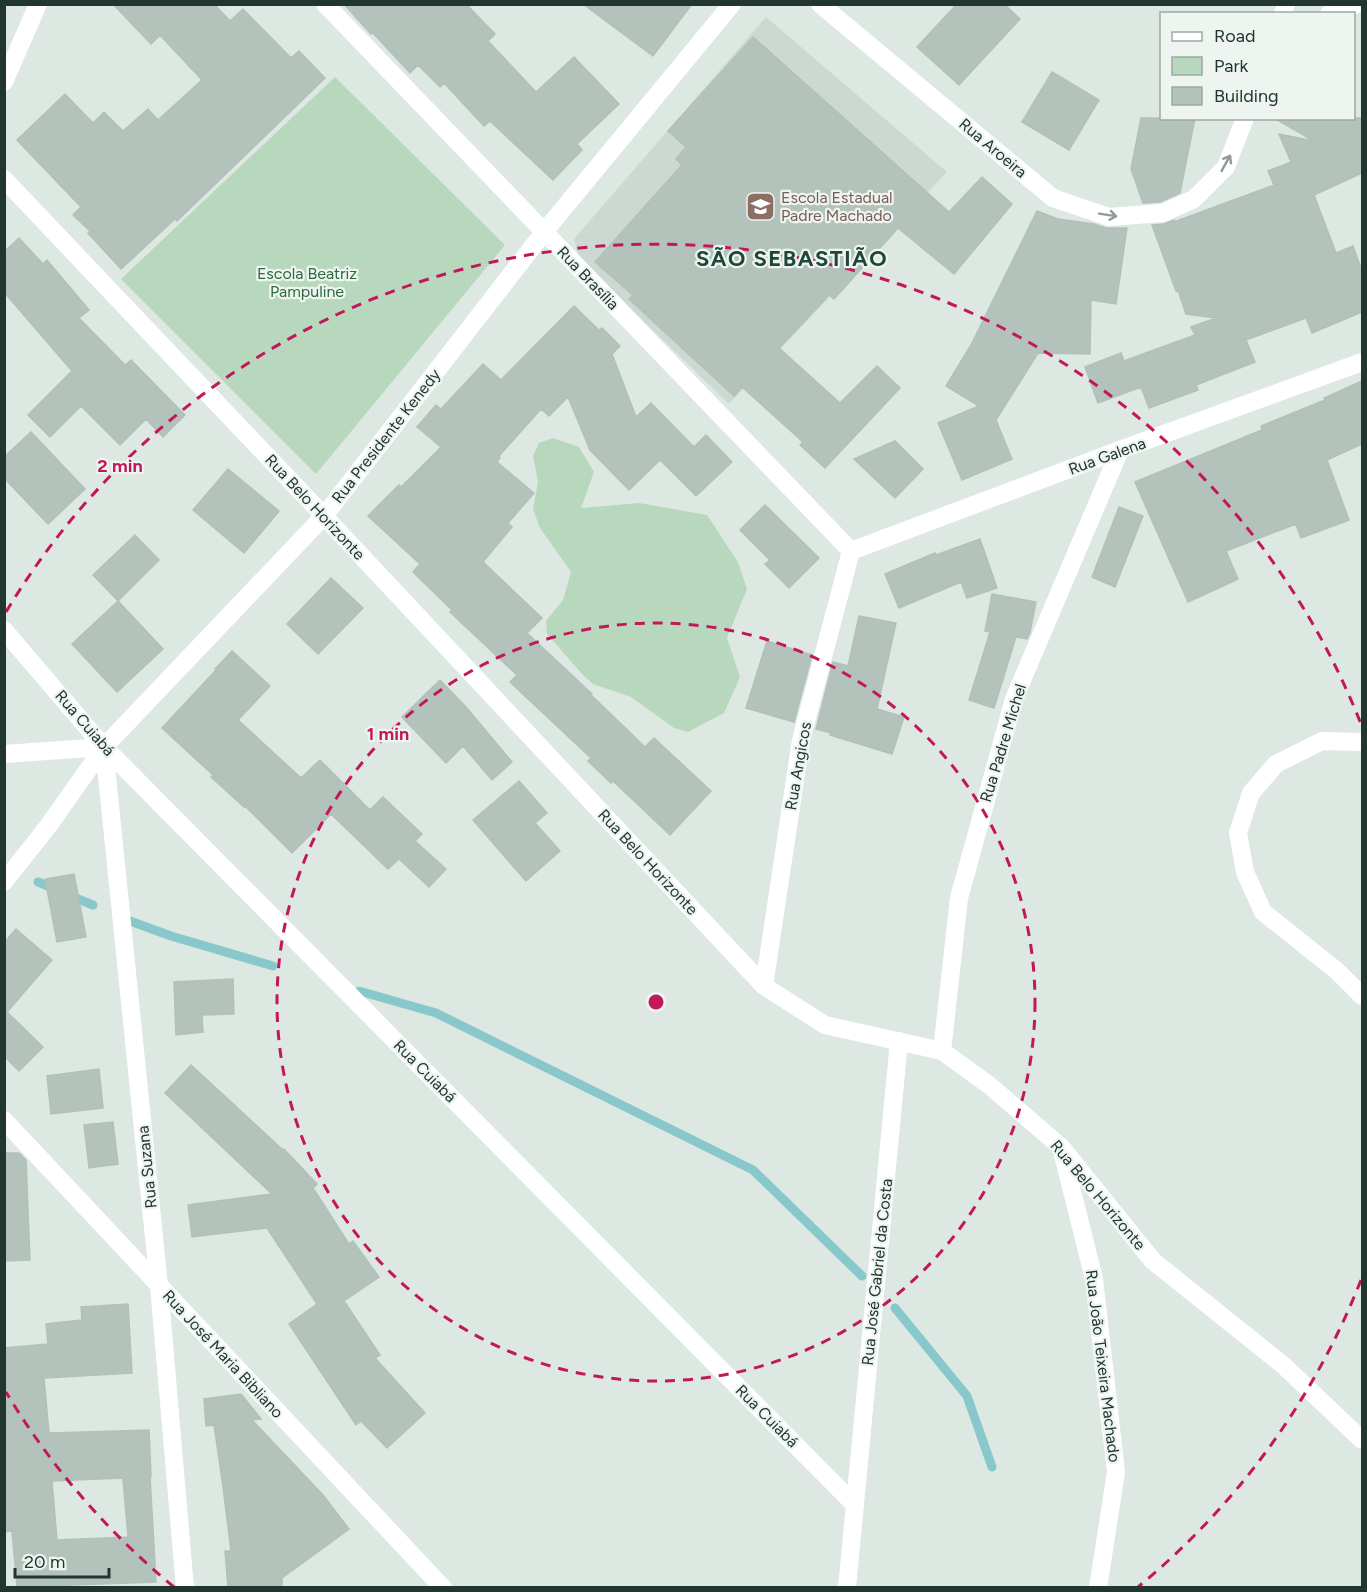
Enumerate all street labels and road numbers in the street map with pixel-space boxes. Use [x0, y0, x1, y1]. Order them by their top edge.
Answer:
street label: Rua Aroeira [955, 114, 1031, 182]
street label: Rua Brasília [553, 242, 623, 314]
street label: Rua Presidente Kenedy [328, 365, 445, 507]
street label: Rua Galena [1066, 433, 1148, 479]
street label: Rua Belo Horizonte [261, 450, 369, 564]
street label: Rua Padre Michel [976, 681, 1030, 805]
street label: Rua Cuiabá [51, 686, 119, 760]
street label: Rua Angicos [781, 720, 815, 812]
street label: Rua Belo Horizonte [594, 805, 702, 919]
street label: Rua Cuiabá [390, 1036, 460, 1106]
street label: Rua Suzana [133, 1125, 161, 1209]
street label: Rua Belo Horizonte [1047, 1136, 1150, 1254]
street label: Rua José Gabriel da Costa [858, 1178, 896, 1366]
street label: Rua João Teixeira Machado [1082, 1269, 1124, 1463]
street label: Rua José Maria Bibliano [159, 1286, 287, 1422]
street label: Rua Cuiabá [732, 1381, 802, 1451]

